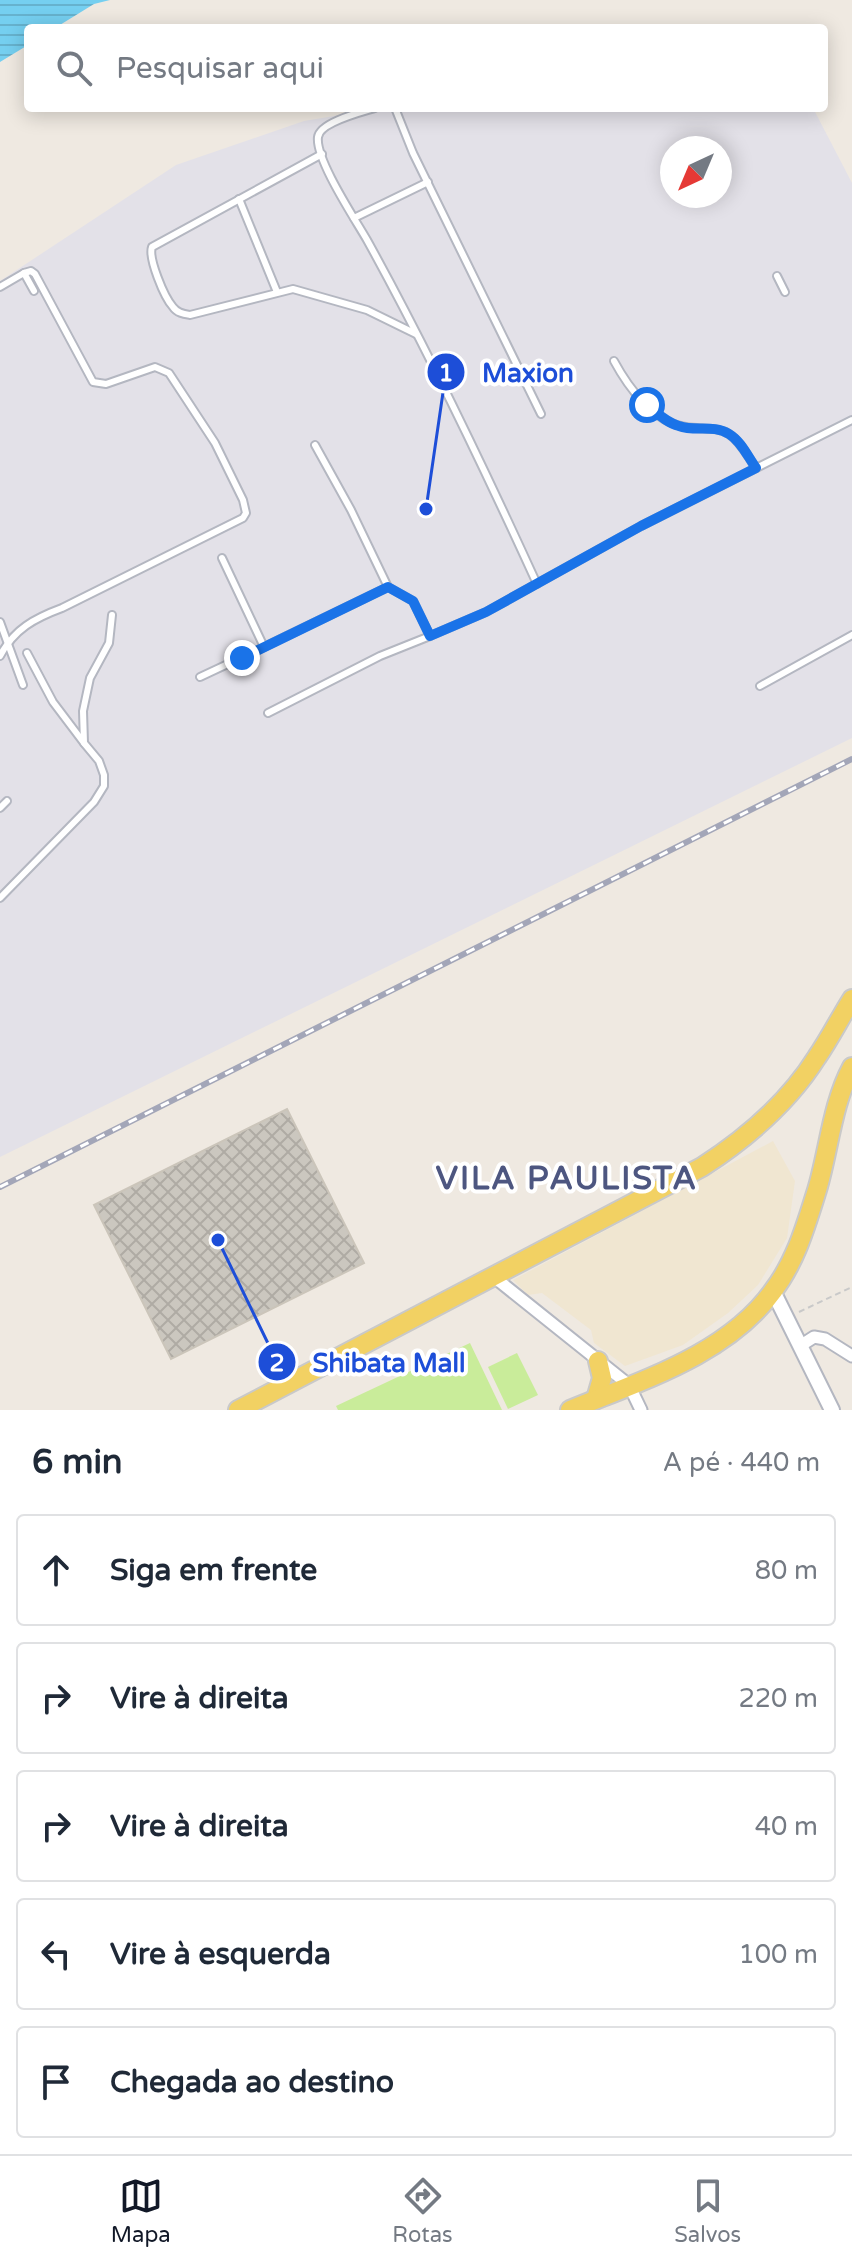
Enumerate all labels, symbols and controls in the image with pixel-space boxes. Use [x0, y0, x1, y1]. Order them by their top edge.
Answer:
search box [24, 24, 828, 112]
icon: search [52, 46, 96, 90]
text: Pesquisar aqui [116, 50, 324, 87]
north arrow [660, 136, 732, 208]
callout: Maxion [426, 347, 590, 397]
text: Maxion [482, 358, 574, 389]
text: 1 [438, 359, 454, 388]
route start [629, 387, 665, 423]
route end [224, 640, 260, 676]
district label: VILA PAULISTA [436, 1160, 698, 1198]
callout: Shibata Mall [257, 1337, 481, 1387]
text: Shibata Mall [313, 1348, 465, 1379]
text: 2 [269, 1349, 285, 1378]
text: 6 min [32, 1442, 123, 1483]
text: A pé · 440 m [663, 1447, 820, 1478]
icon: ahead [34, 1548, 78, 1592]
text: Siga em frente [110, 1552, 317, 1589]
text: 80 m [755, 1555, 818, 1586]
icon: right [34, 1676, 78, 1720]
text: Vire à direita [110, 1680, 289, 1717]
text: 220 m [738, 1683, 818, 1714]
icon: right [34, 1804, 78, 1848]
text: Vire à direita [110, 1808, 289, 1845]
text: 40 m [755, 1811, 818, 1842]
icon: left [34, 1932, 78, 1976]
text: Vire à esquerda [110, 1936, 331, 1973]
text: 100 m [738, 1939, 818, 1970]
icon: arrive [34, 2060, 78, 2104]
text: Chegada ao destino [110, 2064, 394, 2101]
tab: Mapa [111, 2174, 171, 2248]
tab: Rotas [392, 2174, 453, 2248]
tab: Salvos [674, 2174, 741, 2248]

